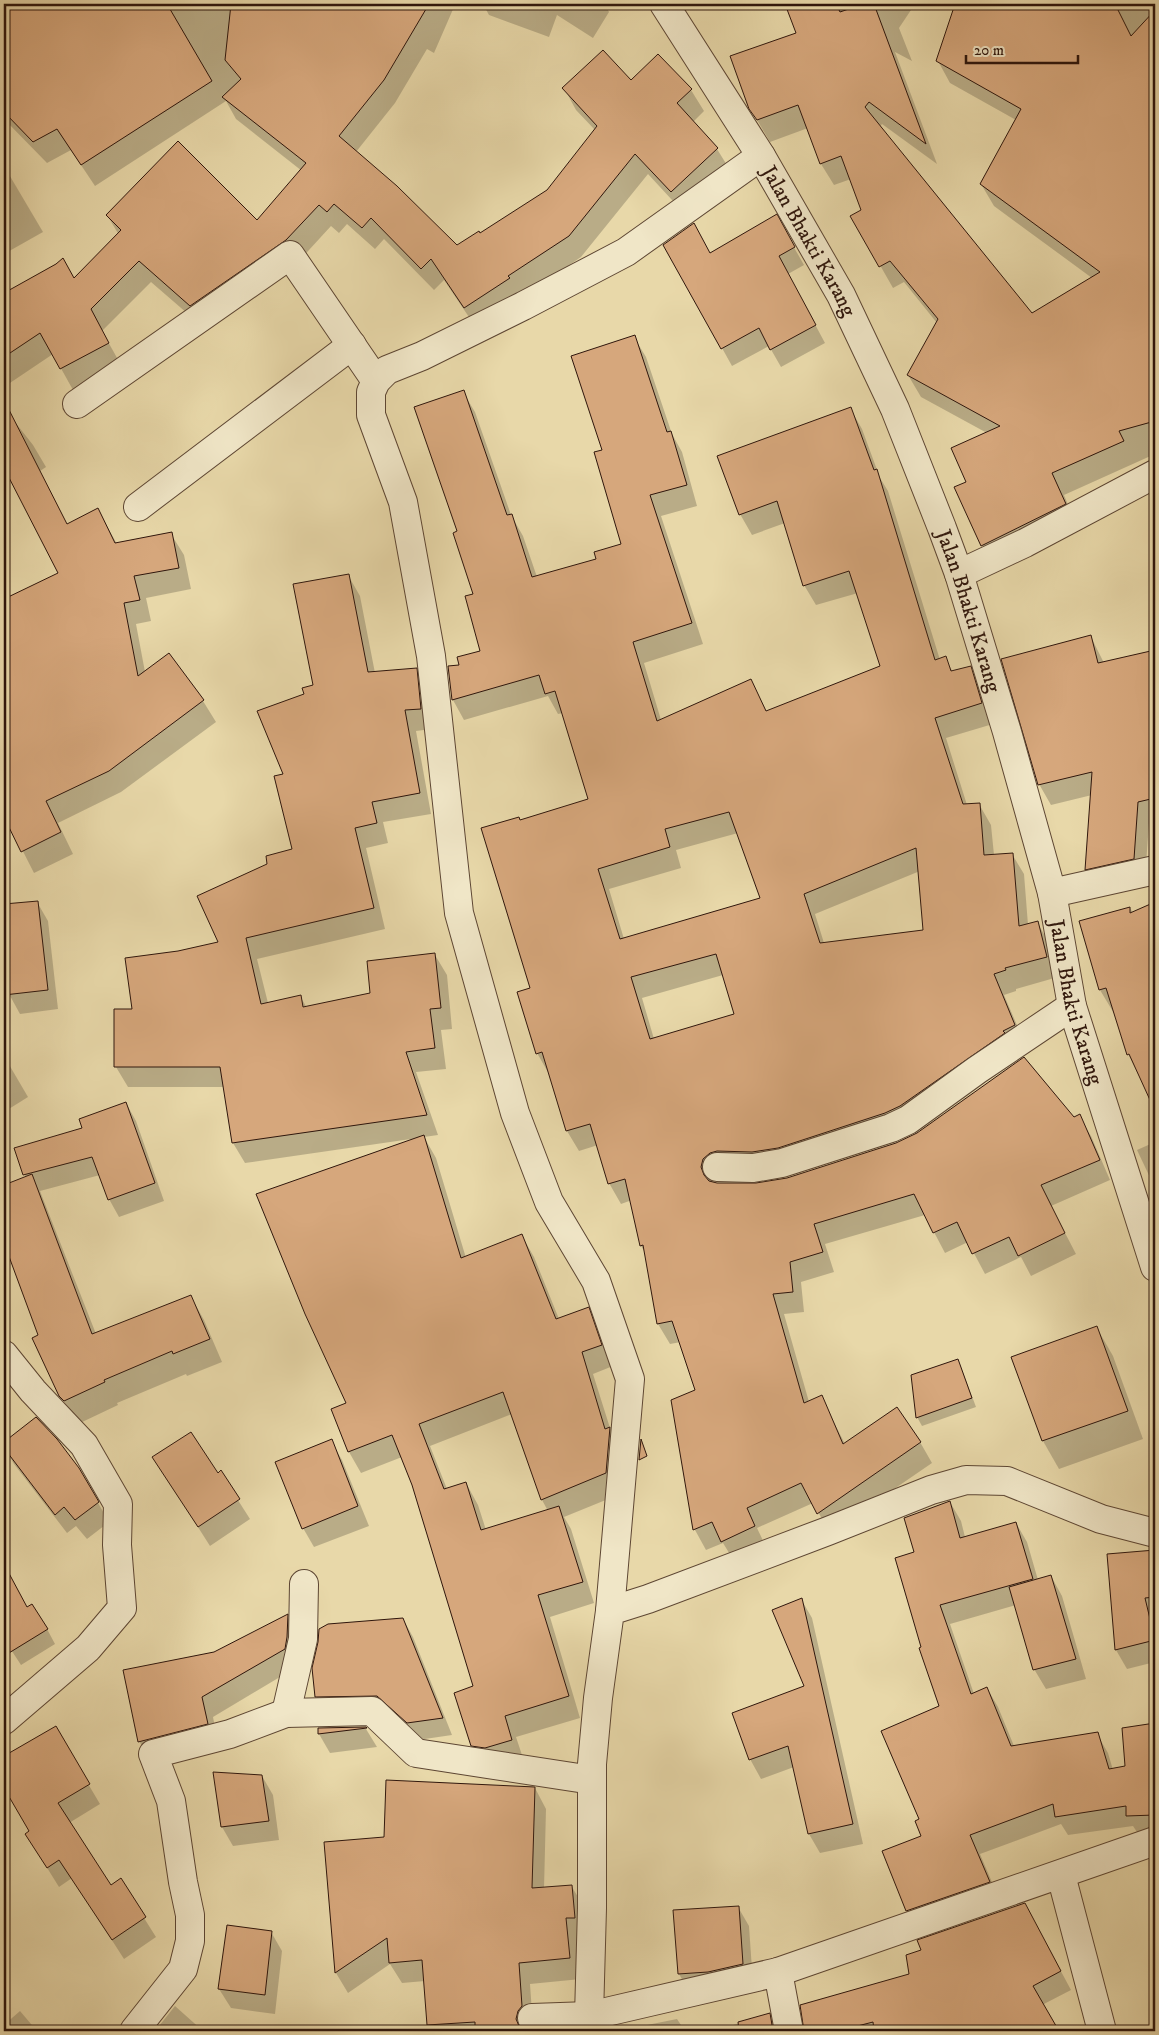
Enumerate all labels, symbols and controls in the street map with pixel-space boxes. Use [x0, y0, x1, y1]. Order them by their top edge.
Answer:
scale bar [966, 32, 1079, 64]
text: 20 m [974, 41, 1004, 60]
street label: Jalan Bhakti Karang [754, 160, 862, 322]
street label: Jalan Bhakti Karang [929, 524, 1006, 696]
street label: Jalan Bhakti Karang [1043, 916, 1108, 1089]

